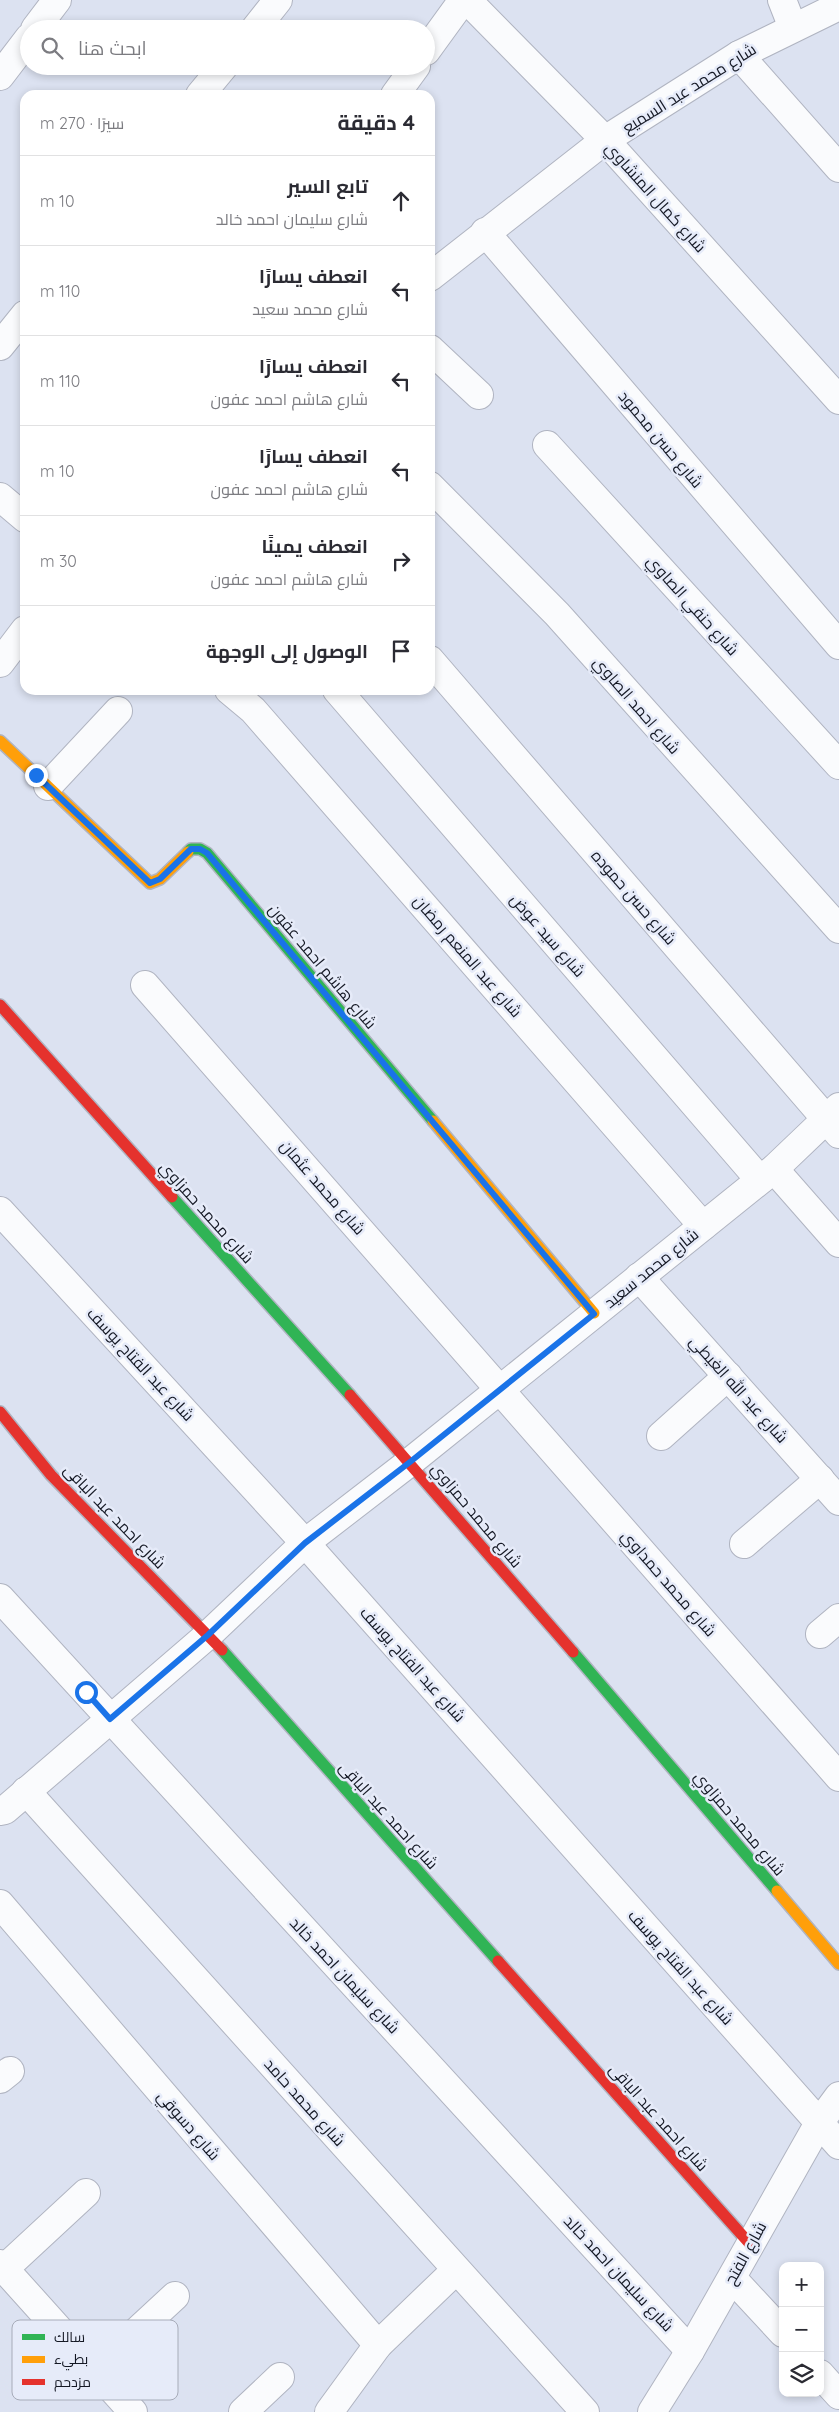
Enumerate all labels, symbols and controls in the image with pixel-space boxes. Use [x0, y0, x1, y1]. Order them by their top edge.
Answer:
search box [20, 20, 435, 75]
icon: search [38, 34, 66, 62]
text: ابحث هنا [78, 36, 147, 60]
street label: شارع محمد عبد السميع [618, 39, 761, 139]
text: 4 دقيقة [337, 109, 415, 135]
text: سيرًا · 270 m [40, 113, 124, 133]
street label: شارع كمال المنشاوي [598, 138, 711, 259]
text: تابع السير [287, 174, 368, 198]
icon: ahead [387, 187, 415, 215]
text: 10 m [40, 191, 74, 211]
text: شارع سليمان احمد خالد [216, 209, 368, 229]
text: انعطف يسارًا [259, 264, 368, 288]
icon: left [387, 277, 415, 305]
text: 110 m [40, 281, 80, 301]
text: شارع محمد سعيد [252, 299, 368, 319]
text: انعطف يسارًا [259, 354, 368, 378]
icon: left [387, 367, 415, 395]
text: 110 m [40, 371, 80, 391]
street label: شارع حسن محمود [613, 386, 708, 493]
text: شارع هاشم احمد عفون [211, 389, 368, 409]
text: انعطف يسارًا [259, 444, 368, 468]
icon: left [387, 457, 415, 485]
text: 10 m [40, 461, 74, 481]
text: شارع هاشم احمد عفون [211, 479, 368, 499]
text: انعطف يمينًا [261, 534, 368, 558]
icon: right [387, 547, 415, 575]
text: 30 m [40, 551, 77, 571]
street label: شارع حنفي الصاوي [640, 551, 743, 662]
text: شارع هاشم احمد عفون [211, 569, 368, 589]
icon: arrive [387, 637, 415, 665]
text: الوصول إلى الوجهة [206, 639, 368, 663]
street label: شارع احمد الصاوي [586, 652, 685, 760]
route end [25, 764, 48, 787]
street label: شارع حسن حموده [586, 845, 681, 950]
street label: شارع سيد عوض [505, 889, 590, 982]
street label: شارع عبد المنعم رمضان [408, 891, 526, 1022]
street label: شارع هاشم احمد عفون [263, 899, 381, 1034]
street label: شارع محمد عثمان [275, 1135, 370, 1240]
street label: شارع محمد حمزاوي [153, 1157, 258, 1270]
street label: شارع محمد سعيد [600, 1224, 704, 1314]
street label: شارع عبد الفتاح يوسف [82, 1303, 199, 1426]
street label: شارع عبد الله الغيطي [683, 1331, 793, 1450]
street label: شارع محمد حمزاوي [424, 1458, 527, 1574]
street label: شارع احمد عبد الباقى [58, 1459, 170, 1574]
street label: شارع محمد حمداوي [614, 1526, 721, 1643]
street label: شارع عبد الفتاح يوسف [355, 1602, 470, 1727]
route start [75, 1681, 98, 1704]
street label: شارع احمد عبد الباقى [334, 1757, 443, 1874]
street label: شارع محمد حمزاوي [687, 1766, 790, 1882]
street label: شارع عبد الفتاح يوسف [623, 1905, 738, 2030]
street label: شارع سليمان احمد خالد [284, 1913, 404, 2039]
street label: شارع محمد حامد [259, 2054, 350, 2151]
street label: شارع احمد عبد الباقى [604, 2059, 713, 2176]
street label: شارع دسوقي [150, 2086, 225, 2167]
street label: شارع سليمان احمد خالد [558, 2211, 678, 2337]
street label: شارع الفتح [720, 2218, 772, 2289]
map controls [779, 2262, 824, 2397]
button: + [779, 2262, 824, 2307]
button: − [779, 2307, 824, 2352]
legend [12, 2320, 178, 2400]
text: سالك [54, 2328, 85, 2346]
text: بطيء [54, 2350, 88, 2371]
button: layers [779, 2352, 824, 2397]
text: مزدحم [54, 2373, 91, 2392]

